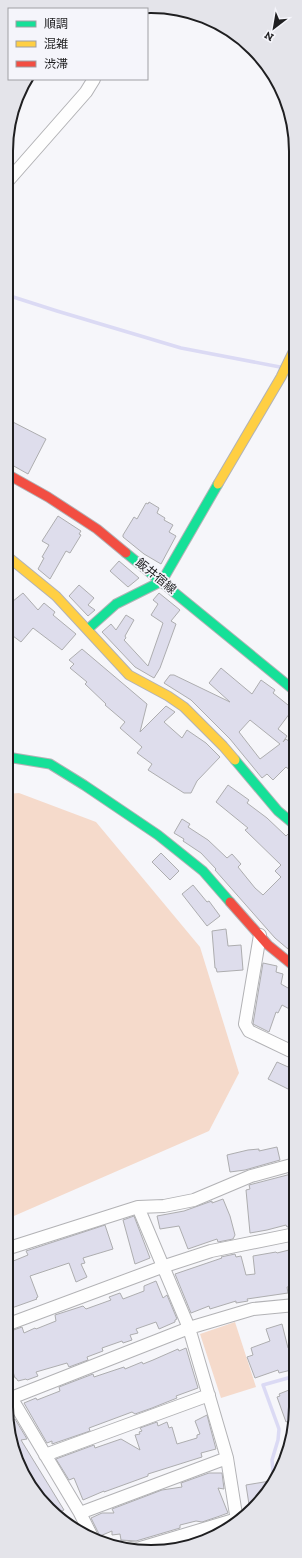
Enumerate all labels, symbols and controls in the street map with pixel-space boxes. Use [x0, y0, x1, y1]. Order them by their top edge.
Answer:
legend [8, 8, 148, 80]
north arrow [254, 8, 294, 48]
text: 順調 [44, 17, 68, 31]
text: N [262, 28, 276, 44]
text: 混雑 [44, 37, 68, 51]
text: 渋滞 [44, 57, 68, 71]
street label: 飯井宿線 [133, 555, 179, 597]

